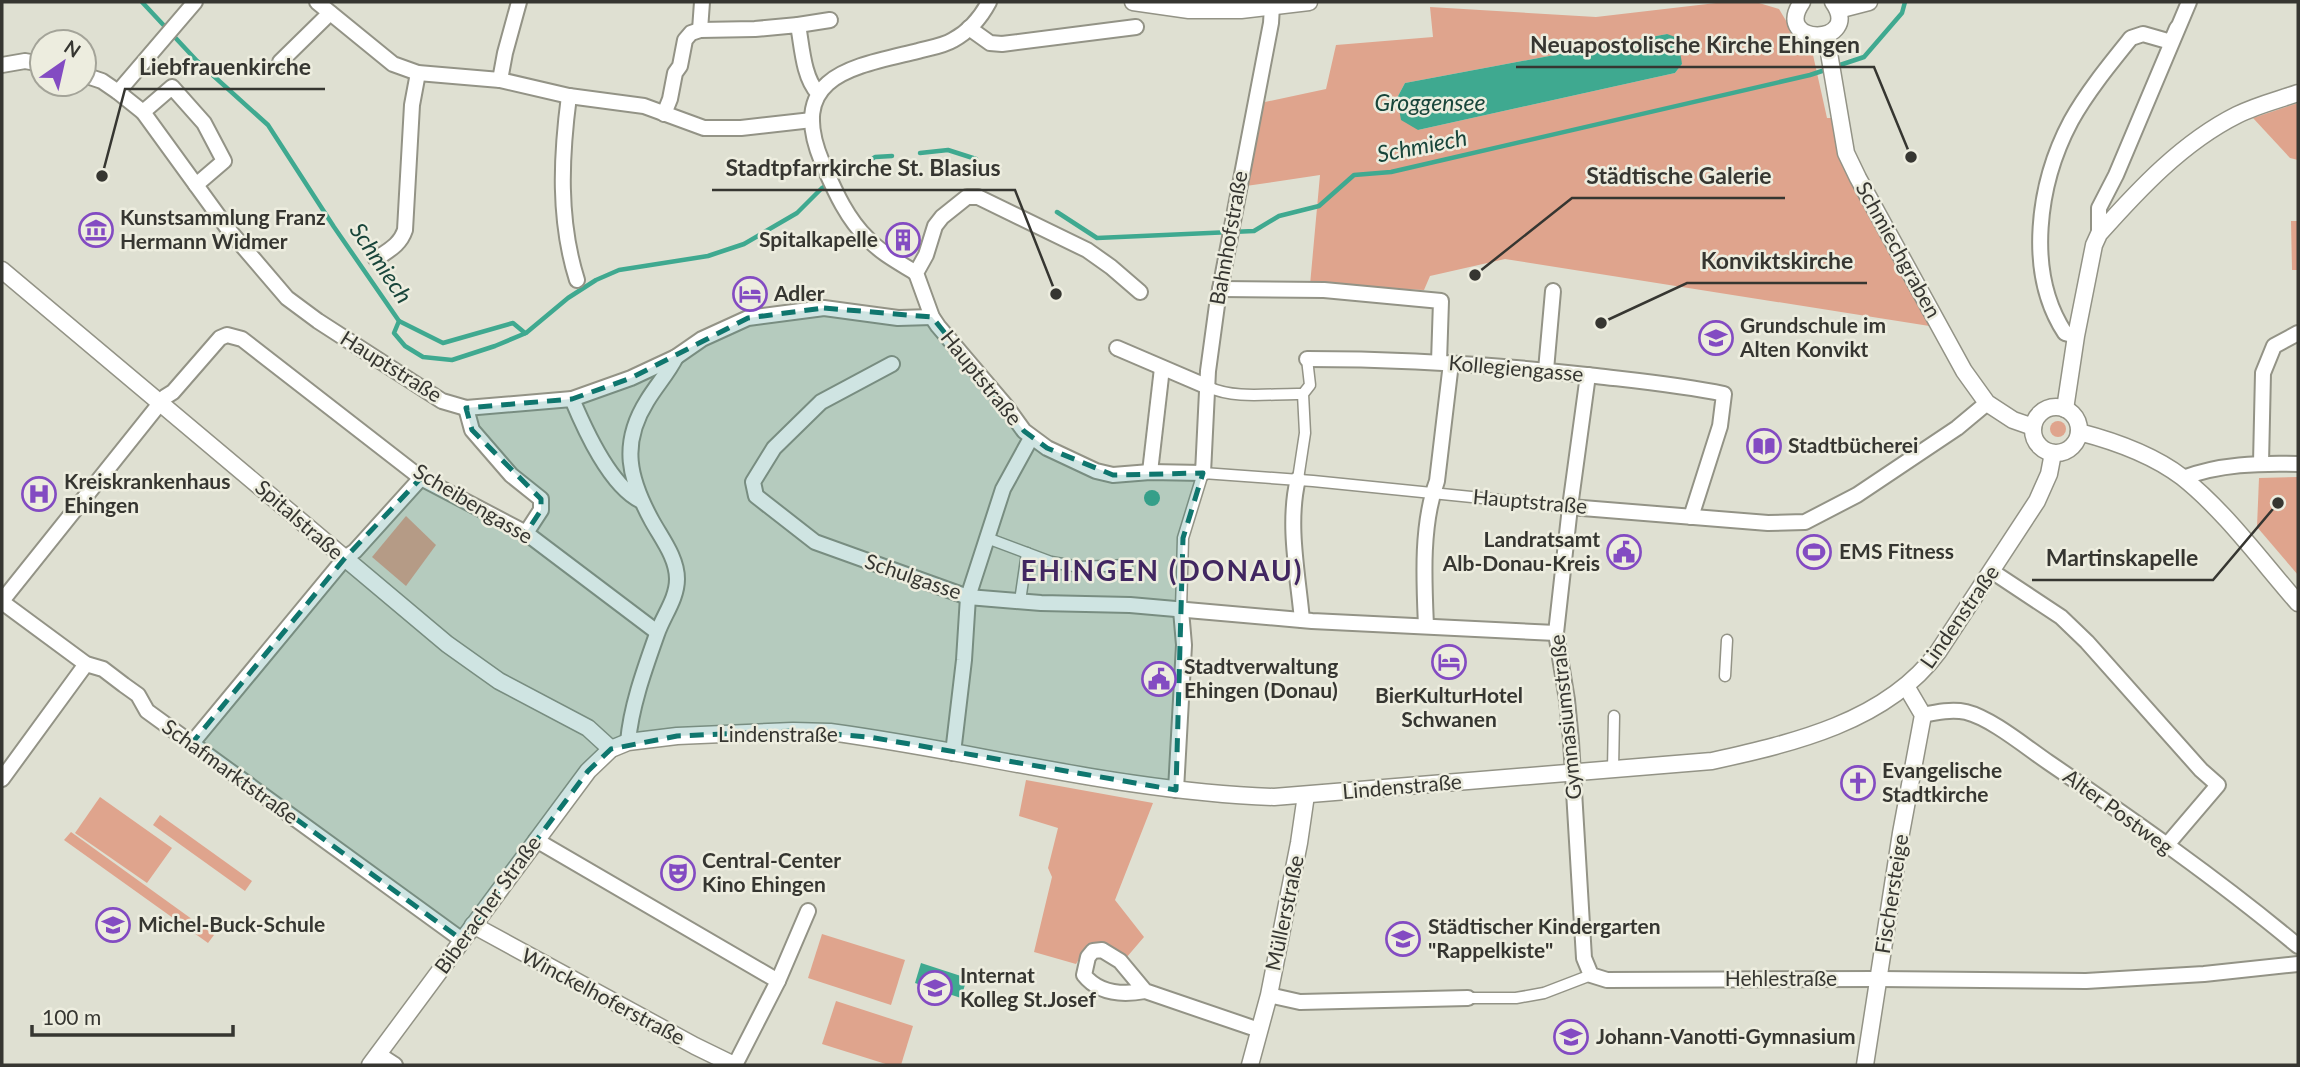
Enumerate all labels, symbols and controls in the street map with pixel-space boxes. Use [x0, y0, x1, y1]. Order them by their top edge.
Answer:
callout: Neuapostolische Kirche Ehingen [1516, 23, 1874, 67]
north arrow [28, 28, 98, 98]
text: Neuapostolische Kirche Ehingen [1530, 30, 1860, 58]
text: N [60, 35, 85, 62]
callout: Liebfrauenkirche [125, 45, 325, 89]
text: Liebfrauenkirche [139, 52, 311, 80]
water label: Groggensee [1374, 88, 1486, 116]
water label: Schmiech [1374, 123, 1469, 167]
callout: Stadtpfarrkirche St. Blasius [712, 146, 1015, 190]
text: Stadtpfarrkirche St. Blasius [725, 153, 1001, 181]
callout: Städtische Galerie [1572, 154, 1785, 198]
text: Städtische Galerie [1586, 161, 1772, 189]
street label: Bahnhofstraße [1203, 169, 1252, 307]
street label: Schmiechgraben [1852, 177, 1947, 322]
place label: Kunstsammlung Franz Hermann Widmer [120, 204, 326, 253]
museum icon: Kunstsammlung Franz Hermann Widmer [77, 211, 115, 249]
water label: Schmiech [345, 217, 419, 308]
building icon: Spitalkapelle [884, 221, 922, 259]
place label: Spitalkapelle [759, 226, 878, 251]
callout: Konviktskirche [1687, 239, 1867, 283]
text: Konviktskirche [1701, 246, 1853, 274]
hotel icon: Adler [731, 275, 769, 313]
place label: Adler [773, 280, 825, 305]
place label: Grundschule im Alten Konvikt [1739, 312, 1886, 361]
school or university icon: Grundschule im Alten Konvikt [1697, 319, 1735, 357]
street label: Hauptstraße [336, 325, 447, 407]
street label: Hauptstraße [936, 325, 1028, 430]
street label: Kollegiengasse [1448, 349, 1585, 386]
library icon: Stadtbücherei [1745, 427, 1783, 465]
place label: Stadtbücherei [1788, 432, 1918, 457]
street label: Scheibengasse [410, 457, 538, 548]
place label: Kreiskrankenhaus Ehingen [64, 468, 230, 517]
street label: Spitalstraße [251, 474, 349, 564]
hospital icon: Kreiskrankenhaus Ehingen [20, 475, 58, 513]
street label: Hauptstraße [1472, 483, 1588, 518]
place label: Landratsamt Alb-Donau-Kreis [1442, 526, 1600, 575]
public building icon: Landratsamt Alb-Donau-Kreis [1605, 533, 1643, 571]
sports icon: EMS Fitness [1795, 533, 1833, 571]
callout: Martinskapelle [2032, 536, 2213, 580]
place label: EMS Fitness [1839, 538, 1954, 563]
text: Martinskapelle [2046, 543, 2198, 571]
street label: Schulgasse [862, 547, 965, 604]
district label: EHINGEN (DONAU) [1021, 553, 1303, 587]
street label: Lindenstraße [1914, 560, 2003, 672]
street label: Gymnasiumstraße [1543, 633, 1586, 801]
hotel icon: BierKulturHotel Schwanen [1430, 643, 1468, 681]
place label: Stadtverwaltung Ehingen (Donau) [1184, 653, 1338, 702]
public building icon: Stadtverwaltung Ehingen (Donau) [1140, 660, 1178, 698]
place label: BierKulturHotel Schwanen [1375, 682, 1523, 731]
street label: Schafmarktstraße [158, 713, 304, 829]
street label: Lindenstraße [718, 721, 838, 746]
place label: Evangelische Stadtkirche [1882, 757, 2002, 806]
street label: Alter Postweg [2059, 763, 2179, 859]
church icon: Evangelische Stadtkirche [1839, 764, 1877, 802]
street label: Lindenstraße [1341, 768, 1463, 803]
street label: Biberacher Straße [428, 830, 545, 978]
street label: Fischersteige [1869, 832, 1912, 955]
place label: Central-Center Kino Ehingen [702, 847, 841, 896]
street label: Müllerstraße [1259, 853, 1308, 973]
theatre icon: Central-Center Kino Ehingen [659, 854, 697, 892]
school or university icon: Michel-Buck-Schule [94, 906, 132, 944]
place label: Michel-Buck-Schule [138, 911, 325, 936]
place label: Städtischer Kindergarten "Rappelkiste" [1428, 913, 1661, 962]
school or university icon: Städtischer Kindergarten "Rappelkiste" [1384, 920, 1422, 958]
street label: Winckelhoferstraße [518, 942, 690, 1049]
place label: Internat Kolleg St.Josef [960, 962, 1096, 1011]
street label: Hehlestraße [1725, 965, 1837, 990]
school or university icon: Internat Kolleg St.Josef [916, 969, 954, 1007]
scale bar [32, 993, 233, 1038]
text: 100 m [42, 1004, 101, 1029]
school or university icon: Johann-Vanotti-Gymnasium [1552, 1018, 1590, 1056]
place label: Johann-Vanotti-Gymnasium [1596, 1023, 1856, 1048]

